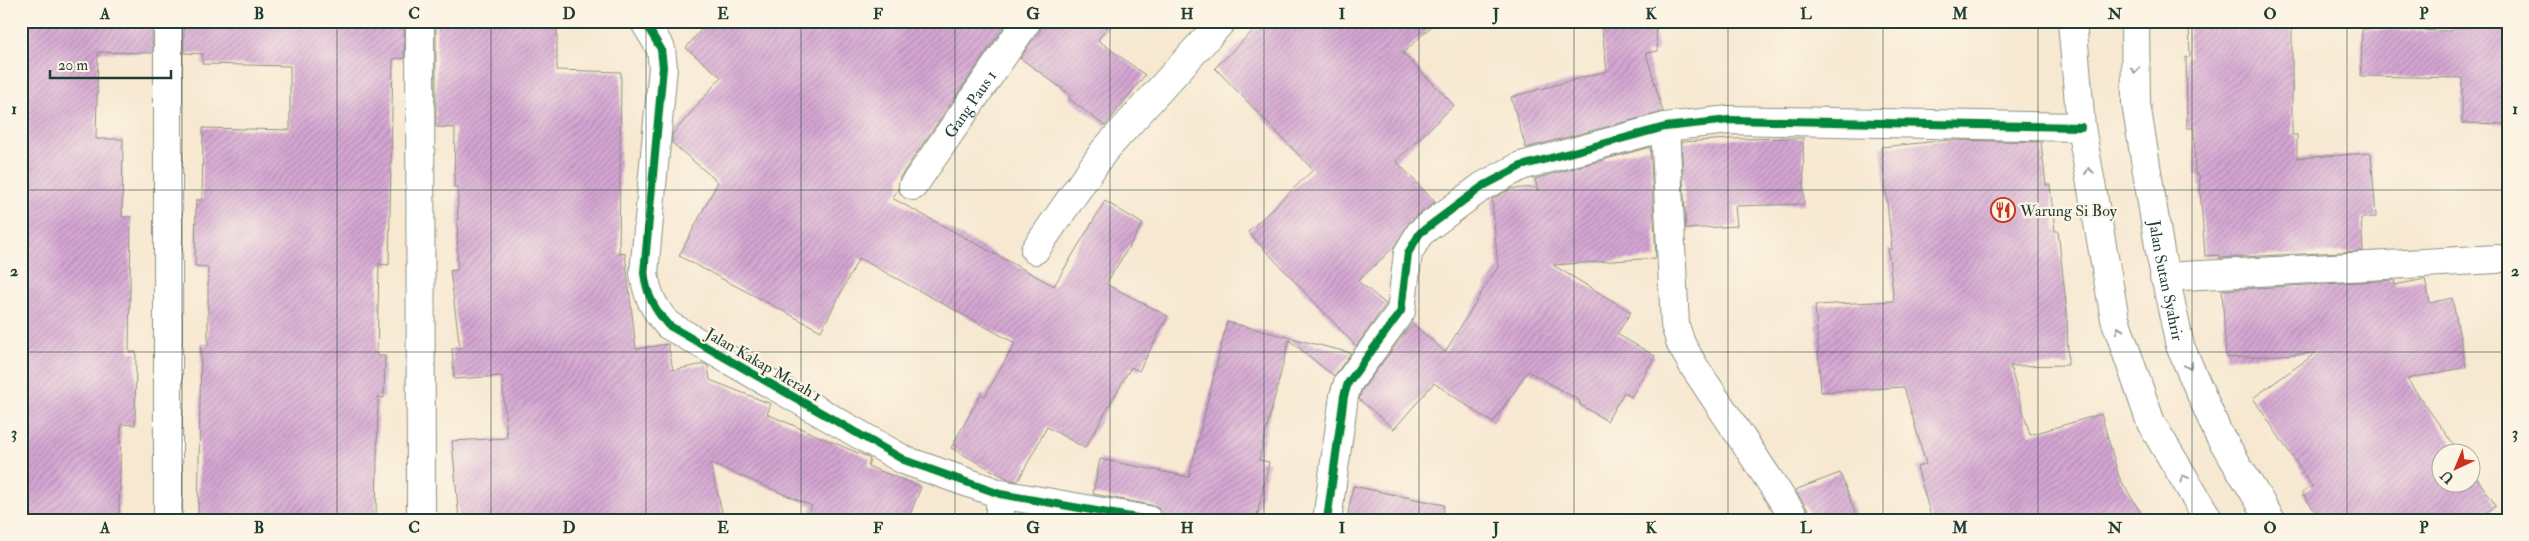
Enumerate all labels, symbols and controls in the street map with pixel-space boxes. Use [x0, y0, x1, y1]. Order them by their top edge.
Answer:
text: A [99, 4, 111, 24]
text: B [254, 4, 264, 24]
text: C [408, 4, 420, 24]
text: D [562, 4, 576, 24]
text: E [717, 4, 729, 24]
text: F [873, 4, 883, 24]
text: G [1026, 4, 1040, 24]
text: H [1180, 4, 1194, 24]
text: I [1339, 4, 1346, 24]
text: J [1492, 4, 1500, 25]
text: K [1645, 4, 1657, 24]
text: L [1800, 4, 1812, 24]
text: M [1951, 4, 1968, 24]
text: N [2107, 4, 2123, 24]
text: O [2263, 4, 2277, 24]
text: P [2419, 4, 2429, 24]
scale bar [50, 48, 171, 80]
text: 20 m [58, 56, 88, 75]
one-way arrow [2130, 66, 2140, 74]
street label: Gang Paus 1 [940, 67, 1001, 142]
text: 1 [11, 99, 17, 119]
text: 1 [2512, 99, 2518, 119]
one-way arrow [2084, 166, 2094, 175]
restaurant icon: Warung Si Boy [1990, 197, 2016, 223]
place label: Warung Si Boy [2019, 201, 2118, 221]
street label: Jalan Sutan Syahrir [2143, 218, 2188, 343]
text: 2 [10, 261, 18, 281]
text: 2 [2511, 261, 2519, 281]
street label: Jalan Kakap Merah 1 [701, 323, 825, 407]
one-way arrow [2115, 326, 2125, 335]
one-way arrow [2184, 362, 2194, 370]
text: 3 [11, 423, 17, 443]
text: 3 [2512, 423, 2518, 443]
north arrow [2432, 444, 2482, 494]
text: U [2437, 467, 2457, 487]
one-way arrow [2180, 475, 2190, 484]
text: A [99, 518, 111, 538]
text: B [254, 518, 264, 538]
text: C [408, 518, 420, 538]
text: D [562, 518, 576, 538]
text: E [717, 518, 729, 538]
text: F [873, 518, 883, 538]
text: G [1026, 518, 1040, 538]
text: H [1180, 518, 1194, 538]
text: I [1339, 518, 1346, 538]
text: J [1492, 518, 1500, 539]
text: K [1645, 518, 1657, 538]
text: L [1800, 518, 1812, 538]
text: M [1951, 518, 1968, 538]
text: N [2107, 518, 2123, 538]
text: O [2263, 518, 2277, 538]
text: P [2419, 518, 2429, 538]

